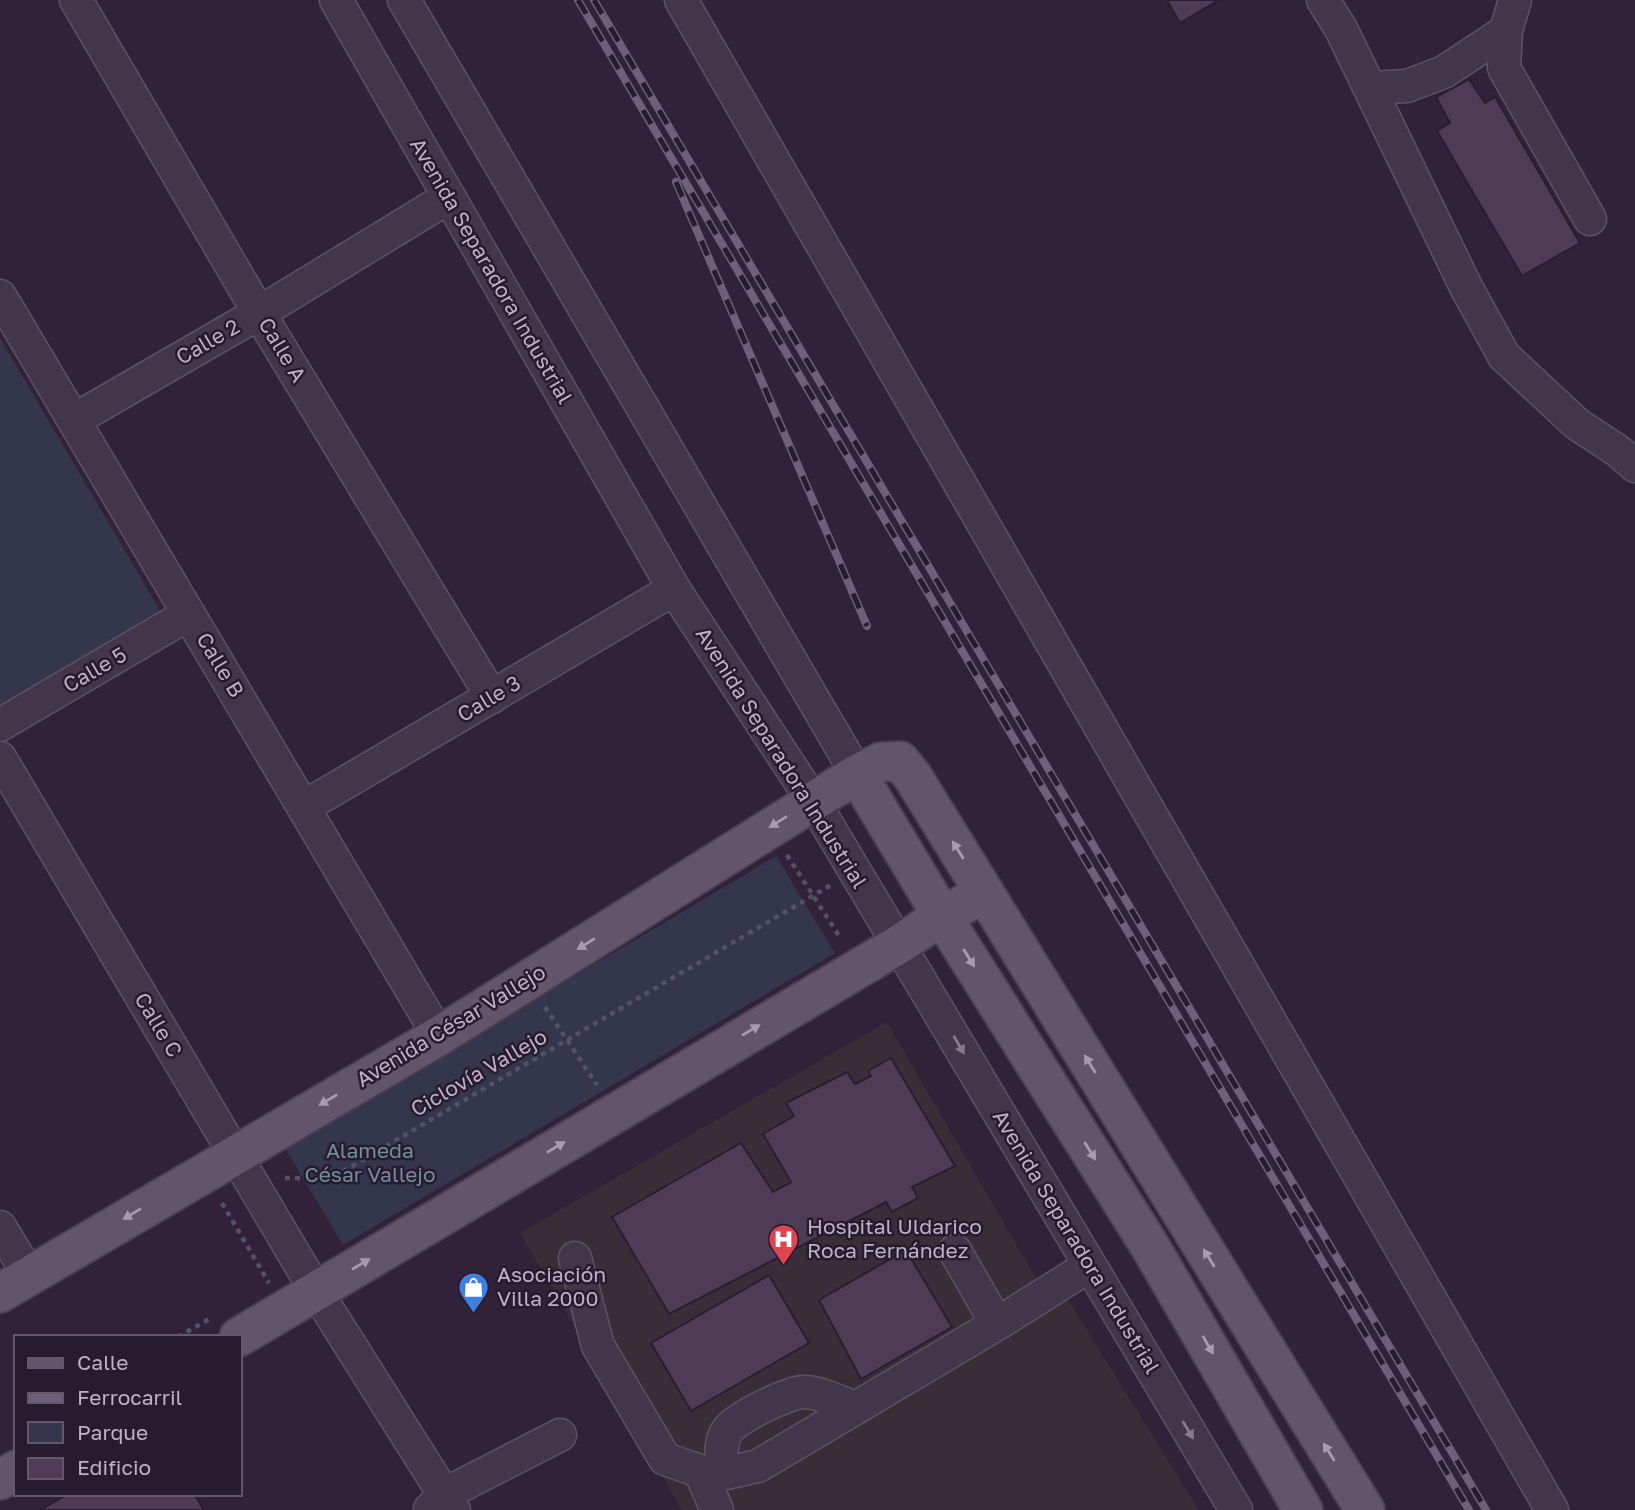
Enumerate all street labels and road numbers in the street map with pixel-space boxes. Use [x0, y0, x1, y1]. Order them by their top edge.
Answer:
street label: Avenida Separadora Industrial [405, 133, 579, 408]
street label: Calle A [253, 312, 312, 387]
street label: Calle 2 [171, 313, 244, 370]
street label: Avenida Separadora Industrial [691, 622, 873, 893]
street label: Calle B [191, 627, 250, 702]
street label: Calle 5 [58, 641, 131, 698]
street label: Calle 3 [452, 669, 525, 727]
street label: Avenida César Vallejo [351, 958, 550, 1092]
street label: Calle C [129, 987, 188, 1062]
street label: Ciclovía Vallejo [406, 1023, 551, 1122]
street label: Avenida Separadora Industrial [988, 1105, 1166, 1378]

